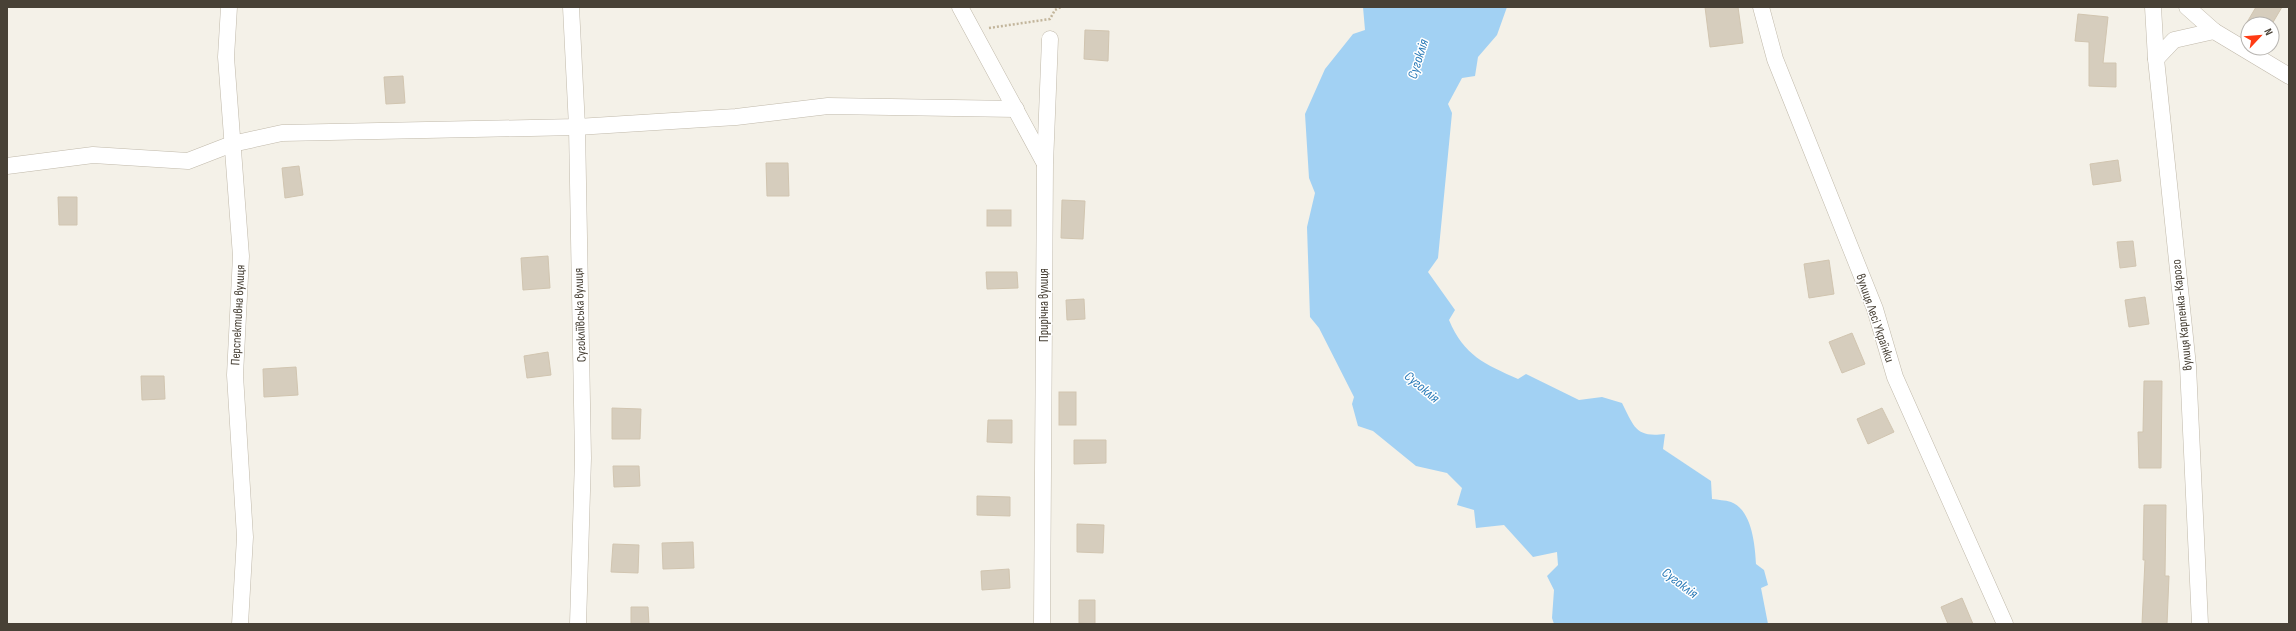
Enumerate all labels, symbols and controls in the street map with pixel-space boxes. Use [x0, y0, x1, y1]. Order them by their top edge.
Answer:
north arrow [2240, 16, 2280, 56]
text: N [2261, 26, 2276, 37]
water label: Сугоклія [1404, 36, 1432, 81]
street label: вулиця Карпенка-Карого [2168, 259, 2196, 371]
street label: Перспективна вулиця [227, 264, 249, 366]
street label: Сугокліївська вулиця [570, 268, 590, 362]
street label: Прирічна вулиця [1036, 268, 1052, 342]
street label: вулиця Лесі Українки [1852, 272, 1898, 364]
water label: Сугоклія [1401, 367, 1444, 407]
water label: Сугоклія [1659, 564, 1702, 602]

